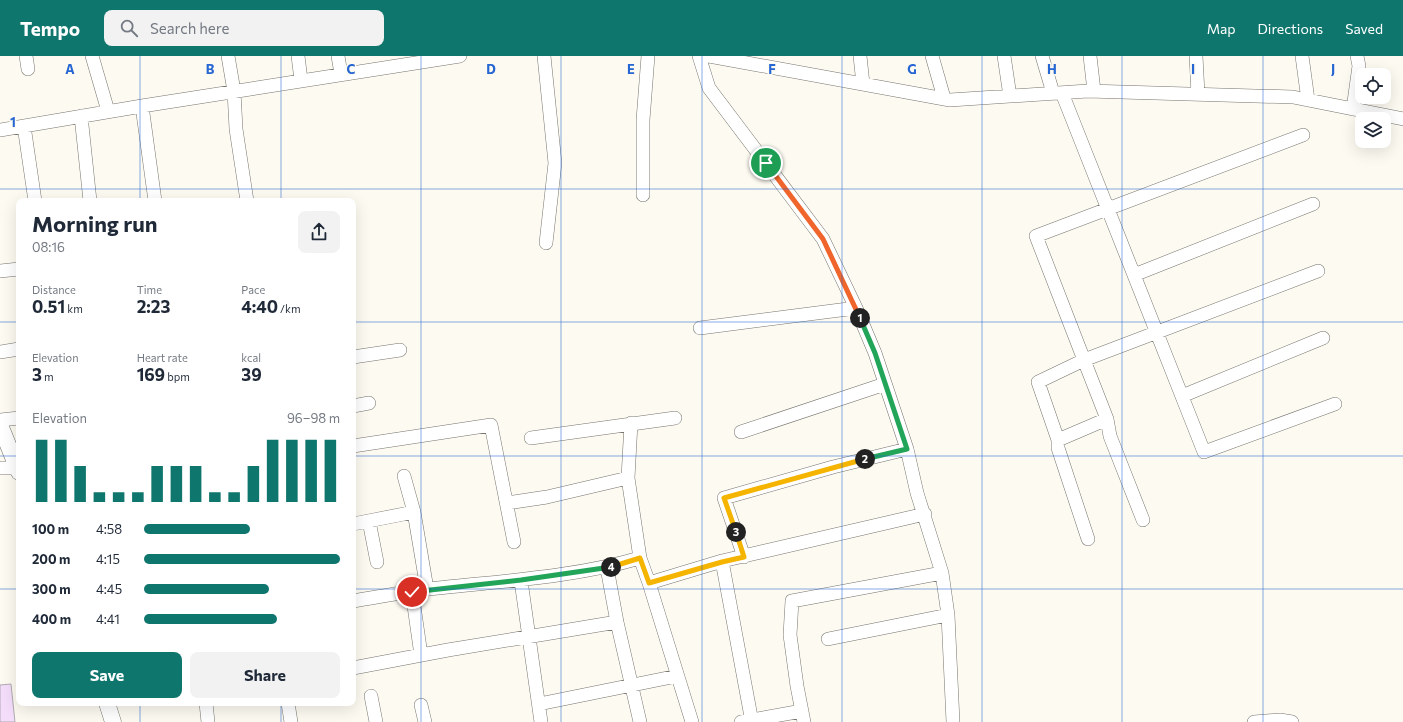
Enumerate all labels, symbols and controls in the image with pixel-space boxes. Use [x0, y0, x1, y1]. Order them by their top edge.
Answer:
search box [104, 10, 384, 46]
text: Tempo [20, 17, 80, 40]
icon: search [118, 17, 140, 39]
text: Search here [150, 19, 229, 37]
text: Map [1207, 20, 1236, 37]
text: Directions [1258, 20, 1323, 37]
text: Saved [1345, 20, 1383, 37]
text: A [65, 61, 75, 77]
text: B [206, 61, 215, 77]
text: C [347, 61, 356, 77]
text: D [486, 61, 496, 77]
text: E [627, 61, 635, 77]
text: F [768, 61, 776, 77]
text: G [907, 61, 917, 77]
text: H [1047, 61, 1057, 77]
text: I [1191, 61, 1195, 77]
text: J [1331, 61, 1335, 77]
map controls [1355, 68, 1391, 148]
button: locate [1355, 68, 1391, 104]
button: layers [1355, 112, 1391, 148]
text: 1 [10, 114, 16, 130]
pin [749, 146, 783, 180]
icon: arrive [755, 152, 777, 174]
text: Morning run [32, 210, 158, 237]
button: share [298, 211, 340, 253]
text: 08:16 [32, 239, 65, 255]
text: Distance [32, 283, 76, 296]
text: Time [137, 283, 162, 296]
text: Pace [241, 283, 265, 296]
text: 0.51 [32, 296, 65, 317]
text: 2:23 [137, 296, 170, 317]
text: 4:40 [241, 296, 278, 317]
text: km [65, 302, 83, 315]
text: /km [278, 302, 301, 315]
pin: 1 [850, 308, 870, 328]
text: 1 [858, 311, 862, 324]
text: Elevation [32, 351, 78, 364]
text: Heart rate [137, 351, 188, 364]
text: kcal [241, 351, 261, 364]
text: 3 [32, 364, 42, 385]
text: 169 [137, 364, 165, 385]
text: 39 [241, 364, 262, 385]
text: m [42, 370, 54, 383]
text: bpm [165, 370, 190, 383]
text: Elevation [32, 410, 87, 426]
text: 96–98 m [287, 410, 340, 426]
pin: 2 [855, 449, 875, 469]
text: 2 [862, 452, 868, 465]
text: 100 m [32, 521, 69, 537]
text: 4:58 [96, 521, 122, 537]
pin: 3 [726, 522, 746, 542]
text: 3 [733, 525, 739, 538]
text: 200 m [32, 551, 70, 567]
text: 4:15 [96, 551, 120, 567]
pin: 4 [601, 557, 621, 577]
text: 4 [608, 560, 614, 573]
pin [395, 575, 429, 609]
text: 300 m [32, 581, 71, 597]
text: 4:45 [96, 581, 122, 597]
icon: check [401, 581, 423, 603]
text: 400 m [32, 611, 71, 627]
text: 4:41 [96, 611, 120, 627]
button: Save [32, 652, 182, 698]
button: Share [190, 652, 340, 698]

